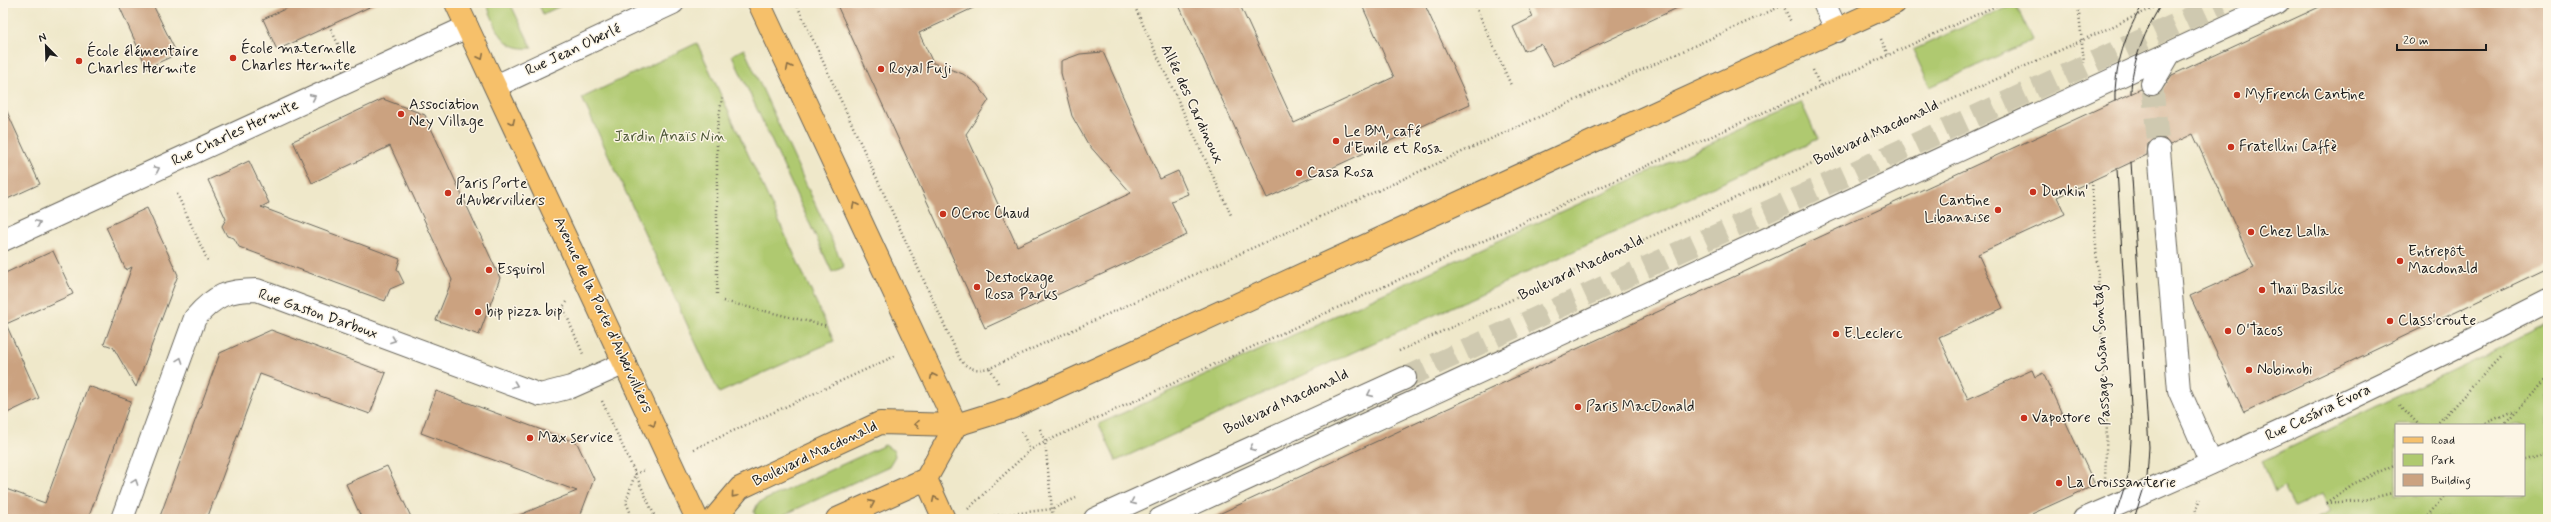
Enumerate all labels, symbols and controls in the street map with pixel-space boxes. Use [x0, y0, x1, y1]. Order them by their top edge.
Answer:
street label: Rue Jean Oberlé [522, 19, 624, 81]
north arrow [26, 26, 66, 66]
scale bar [2397, 26, 2486, 52]
text: N [36, 30, 49, 46]
text: 20 m [2403, 33, 2429, 49]
place label: École maternelle Charles Hermite [241, 38, 356, 76]
place label: École élémentaire Charles Hermite [87, 41, 199, 79]
street label: Allée des Cardinoux [1156, 41, 1229, 167]
one-way arrow [476, 52, 484, 60]
marker: École maternelle Charles Hermite [228, 53, 238, 63]
marker: École élémentaire Charles Hermite [74, 56, 84, 66]
place label: Royal Fuji [889, 59, 951, 79]
one-way arrow [786, 63, 794, 71]
marker: Royal Fuji [876, 64, 886, 74]
place label: MyFrench Cantine [2245, 85, 2365, 105]
marker: MyFrench Cantine [2232, 90, 2242, 100]
one-way arrow [308, 94, 316, 102]
street label: Rue Charles Hermite [168, 95, 302, 171]
place label: Association Ney Village [409, 95, 484, 133]
street label: Boulevard Macdonald [1810, 95, 1942, 171]
marker: Association Ney Village [396, 109, 406, 119]
one-way arrow [507, 117, 515, 125]
place label: Le BM, café d'Emile et Rosa [1344, 122, 1443, 159]
park label: Jardin Anaïs Nin [614, 127, 726, 147]
marker: Le BM, café d'Emile et Rosa [1331, 136, 1341, 146]
place label: Fratellini Caffè [2239, 137, 2337, 157]
marker: Fratellini Caffè [2226, 142, 2236, 152]
place label: Casa Rosa [1307, 163, 1374, 183]
one-way arrow [152, 166, 160, 174]
marker: Casa Rosa [1294, 168, 1304, 178]
place label: Paris Porte d'Aubervilliers [456, 174, 545, 211]
place label: Dunkin' [2041, 182, 2089, 202]
marker: Dunkin' [2028, 187, 2038, 197]
marker: Paris Porte d'Aubervilliers [443, 188, 453, 198]
place label: Cantine Libanaise [1924, 191, 1990, 228]
one-way arrow [852, 201, 860, 209]
place label: OCroc Chaud [951, 204, 1029, 224]
marker: Cantine Libanaise [1993, 205, 2003, 215]
marker: OCroc Chaud [938, 209, 948, 219]
street label: Avenue de la Porte d'Aubervilliers [549, 214, 657, 417]
one-way arrow [34, 220, 42, 228]
place label: Chez Lalla [2259, 222, 2330, 242]
marker: Chez Lalla [2246, 227, 2256, 237]
street label: Boulevard Macdonald [1515, 230, 1647, 306]
place label: Entrepôt Macdonald [2408, 242, 2478, 279]
marker: Entrepôt Macdonald [2395, 256, 2405, 266]
place label: Esquirol [497, 260, 545, 280]
marker: Esquirol [484, 265, 494, 275]
place label: Destockage Rosa Parks [985, 268, 1058, 305]
place label: Thaï Basilic [2270, 280, 2344, 300]
marker: Destockage Rosa Parks [972, 282, 982, 292]
street label: Rue Gaston Darboux [256, 284, 381, 344]
street label: Passage Susan Sontag [2088, 284, 2117, 426]
marker: Thaï Basilic [2257, 285, 2267, 295]
place label: bip pizza bip [486, 302, 563, 322]
marker: bip pizza bip [473, 307, 483, 317]
place label: Class'croute [2398, 311, 2476, 331]
marker: Class'croute [2385, 316, 2395, 326]
place label: O'Tacos [2236, 321, 2283, 341]
place label: E.Leclerc [1844, 324, 1903, 344]
marker: O'Tacos [2223, 326, 2233, 336]
marker: E.Leclerc [1831, 329, 1841, 339]
one-way arrow [389, 336, 396, 344]
one-way arrow [175, 357, 184, 364]
place label: Nobinobi [2257, 360, 2313, 380]
street label: Boulevard Macdonald [1220, 364, 1352, 440]
marker: Nobinobi [2244, 365, 2254, 375]
one-way arrow [930, 373, 938, 381]
street label: Rue Cesária Évora [2262, 379, 2374, 446]
one-way arrow [511, 381, 518, 389]
one-way arrow [1367, 389, 1374, 397]
place label: Paris MacDonald [1586, 397, 1695, 417]
marker: Paris MacDonald [1573, 402, 1583, 412]
place label: Vapostore [2032, 408, 2091, 428]
marker: Vapostore [2019, 413, 2029, 423]
street label: Boulevard Macdonald [749, 416, 881, 492]
one-way arrow [648, 420, 656, 427]
one-way arrow [914, 420, 920, 428]
legend [2395, 424, 2525, 496]
place label: Max service [538, 428, 614, 448]
marker: Max service [525, 433, 535, 443]
text: Road [2431, 433, 2455, 449]
one-way arrow [1248, 443, 1256, 451]
text: Park [2431, 453, 2455, 469]
place label: La Croissanterie [2067, 473, 2176, 493]
text: Building [2431, 473, 2471, 490]
marker: La Croissanterie [2054, 478, 2064, 488]
one-way arrow [131, 479, 139, 486]
one-way arrow [732, 491, 739, 498]
one-way arrow [932, 496, 940, 503]
one-way arrow [1130, 497, 1138, 505]
one-way arrow [868, 500, 876, 508]

